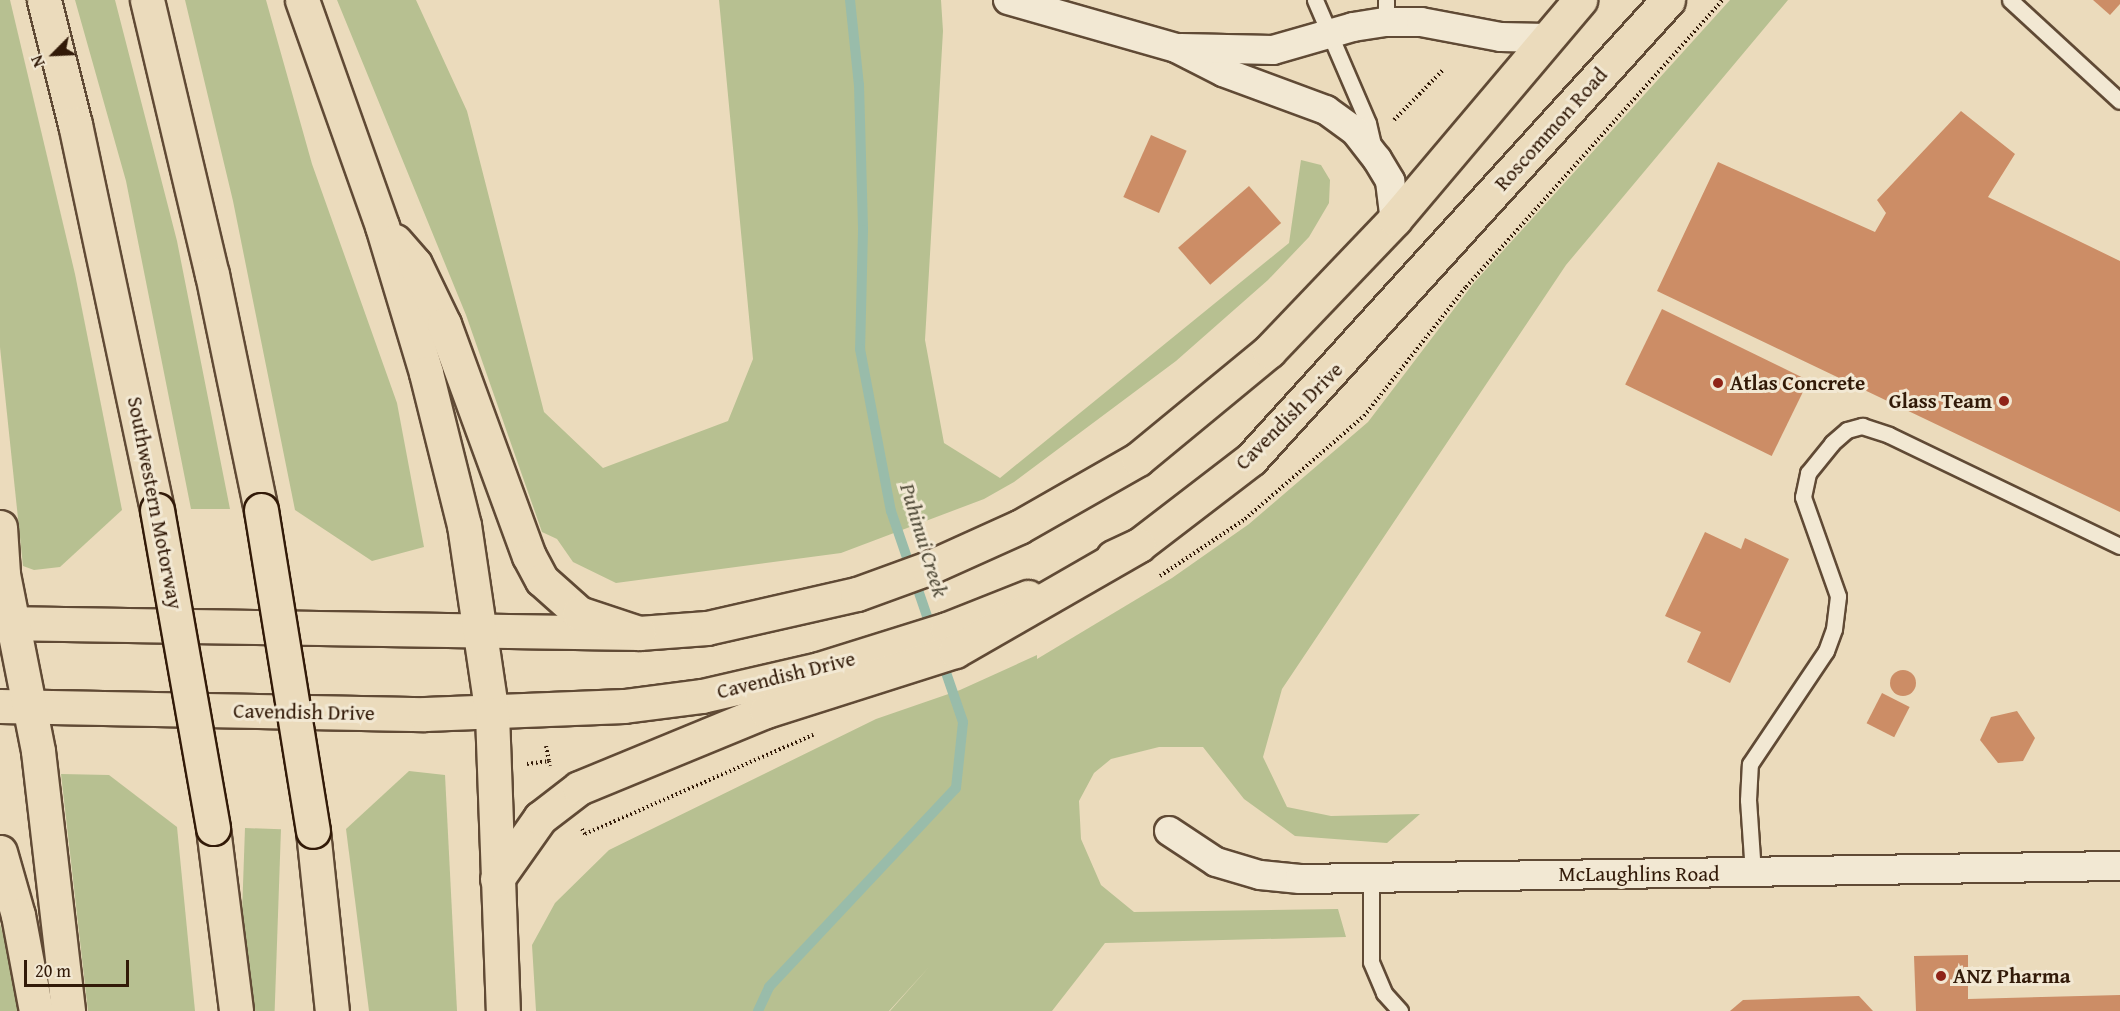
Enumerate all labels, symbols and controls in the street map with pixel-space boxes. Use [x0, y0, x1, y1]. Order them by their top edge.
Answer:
north arrow [24, 24, 84, 84]
text: N [24, 52, 51, 71]
street label: Roscommon Road [1489, 62, 1613, 196]
street label: Cavendish Drive [1230, 357, 1348, 475]
place label: Atlas Concrete [1730, 370, 1865, 396]
marker: Atlas Concrete [1711, 376, 1725, 390]
place label: Glass Team [1889, 388, 1992, 414]
street label: Southwestern Motorway [122, 394, 188, 612]
marker: Glass Team [1997, 394, 2011, 408]
water label: Puhinui Creek [894, 480, 954, 600]
street label: Cavendish Drive [714, 646, 858, 704]
street label: Cavendish Drive [233, 698, 375, 726]
street label: McLaughlins Road [1559, 861, 1719, 887]
scale bar [27, 948, 132, 986]
text: 20 m [35, 957, 71, 984]
place label: ANZ Pharma [1953, 963, 2070, 989]
marker: ANZ Pharma [1934, 969, 1948, 983]

